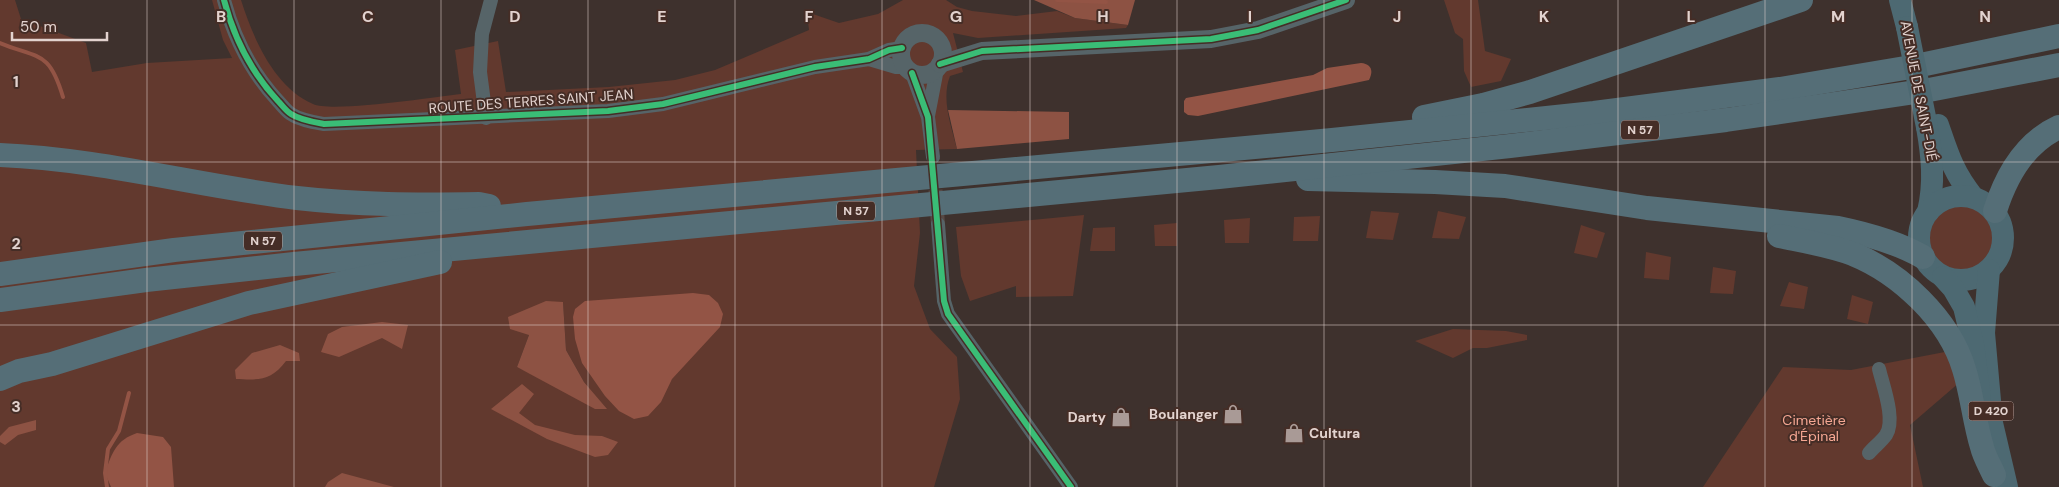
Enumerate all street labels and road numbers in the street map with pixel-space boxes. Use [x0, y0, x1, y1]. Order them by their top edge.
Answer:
street label: AVENUE DE SAINT-DIÉ [1897, 19, 1941, 163]
street label: ROUTE DES TERRES SAINT JEAN [428, 85, 634, 117]
road number: N 57 [1621, 120, 1659, 140]
road number: N 57 [837, 202, 875, 220]
road number: N 57 [244, 232, 282, 250]
road number: D 420 [1968, 402, 2014, 421]

